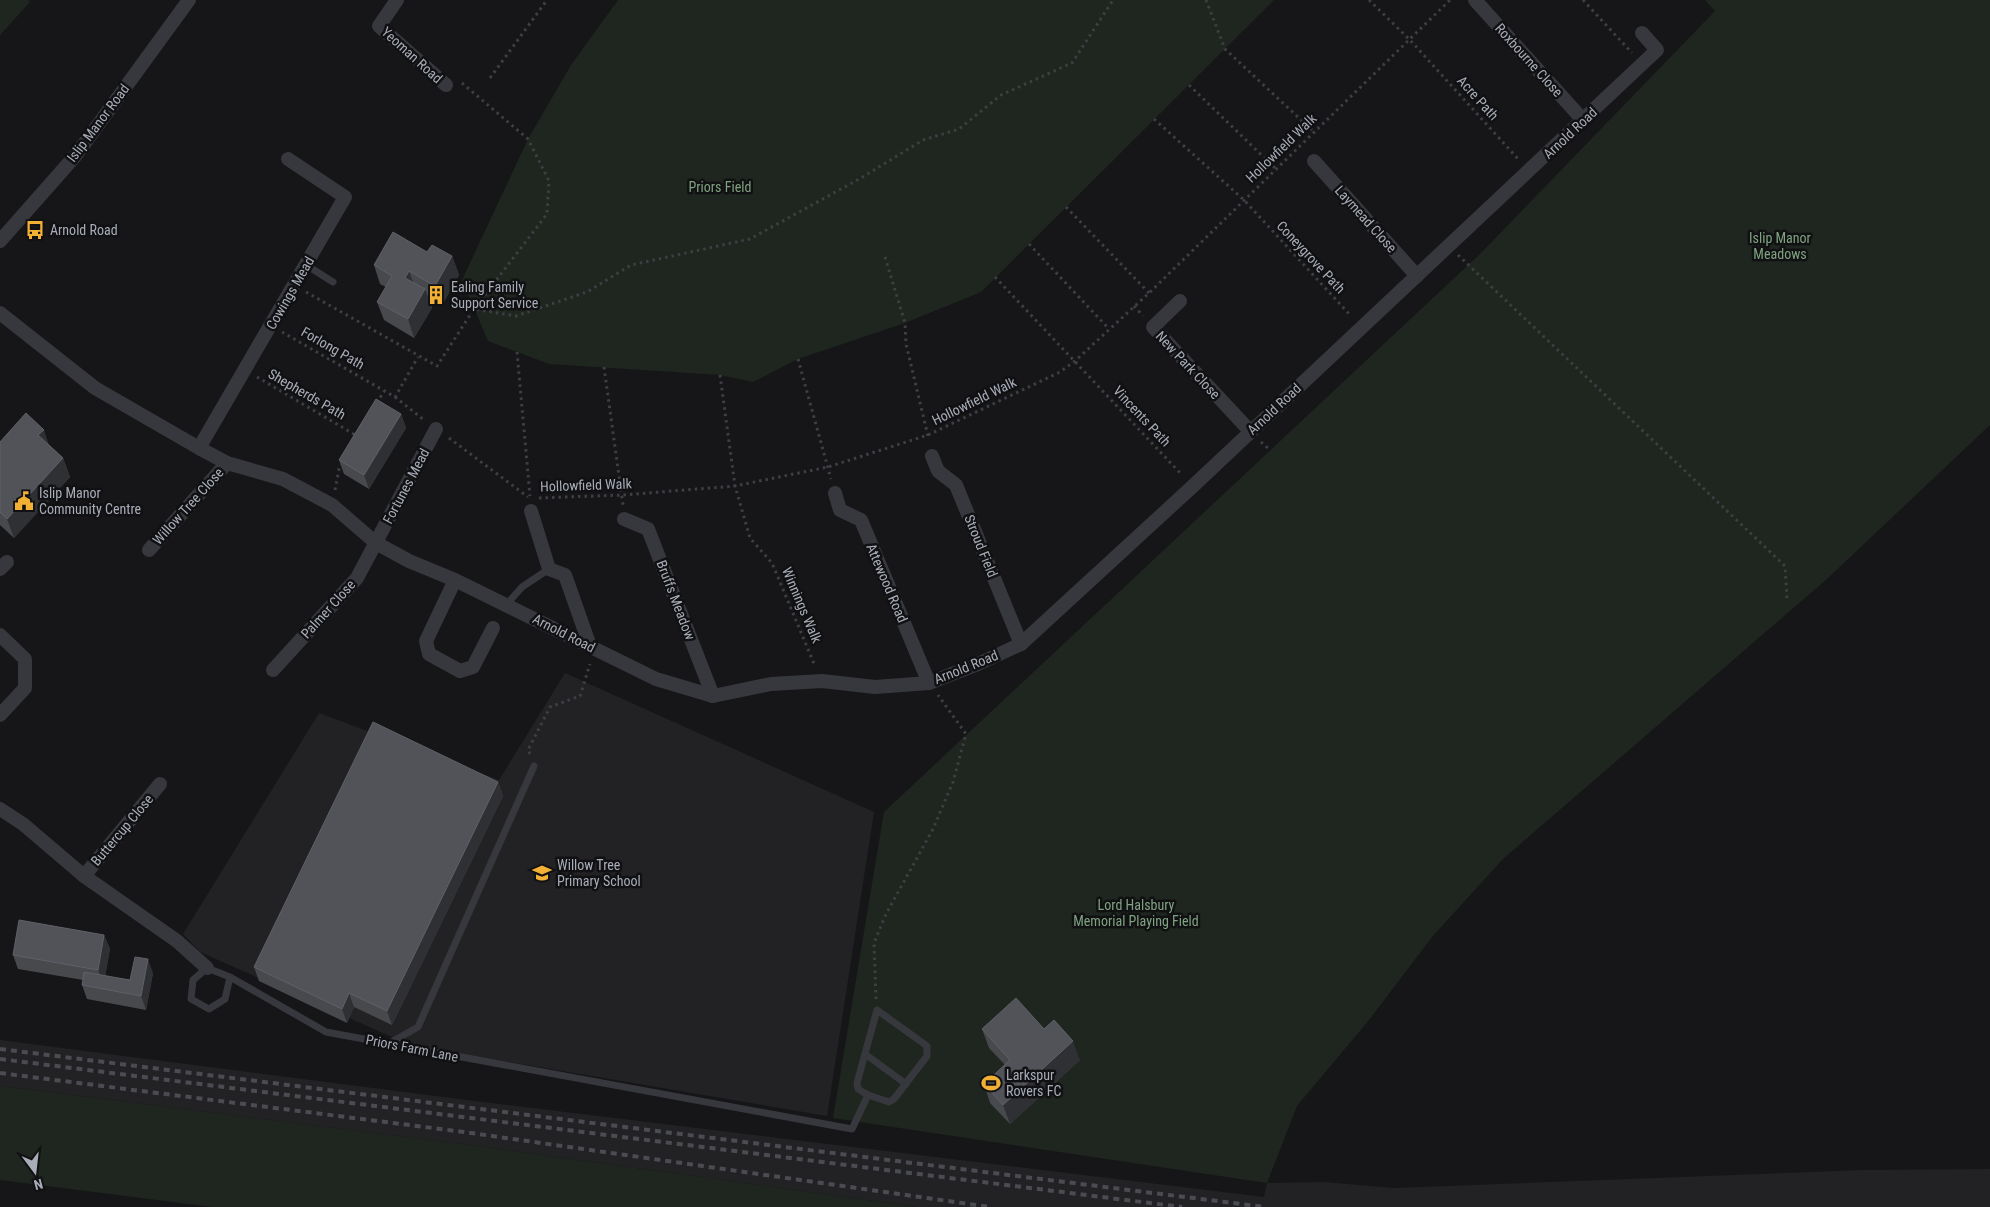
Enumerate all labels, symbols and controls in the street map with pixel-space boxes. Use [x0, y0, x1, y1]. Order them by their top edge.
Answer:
street label: Roxbourne Close [1492, 20, 1566, 100]
street label: Yeoman Road [378, 24, 446, 86]
street label: Acre Path [1454, 73, 1502, 123]
street label: Islip Manor Road [64, 81, 132, 165]
street label: Arnold Road [1540, 104, 1600, 162]
street label: Hollowfield Walk [1242, 110, 1320, 186]
park label: Priors Field [689, 179, 751, 195]
street label: Laymead Close [1332, 182, 1400, 256]
street label: Coneygrove Path [1273, 218, 1349, 296]
bus stop icon: Arnold Road [24, 219, 46, 241]
place label: Arnold Road [50, 222, 118, 238]
park label: Islip Manor Meadows [1749, 230, 1811, 262]
street label: Cowings Mead [263, 254, 317, 332]
place label: Ealing Family Support Service [451, 279, 539, 311]
building icon: Ealing Family Support Service [425, 284, 447, 306]
street label: Forlong Path [299, 323, 367, 373]
street label: New Park Close [1153, 328, 1224, 403]
street label: Shepherds Path [265, 365, 349, 423]
street label: Hollowfield Walk [929, 373, 1019, 428]
street label: Arnold Road [1244, 380, 1304, 438]
street label: Vincents Path [1110, 383, 1174, 449]
street label: Fortunes Mead [379, 446, 433, 526]
street label: Willow Tree Close [149, 464, 227, 548]
street label: Hollowfield Walk [540, 475, 633, 495]
place label: Islip Manor Community Centre [39, 485, 142, 517]
public building icon: Islip Manor Community Centre [13, 490, 35, 512]
street label: Stroud Field [961, 512, 1001, 580]
street label: Attewood Road [863, 541, 911, 625]
street label: Bruffs Meadow [653, 558, 699, 642]
street label: Winnings Walk [779, 565, 825, 646]
street label: Palmer Close [298, 576, 359, 642]
street label: Arnold Road [530, 611, 598, 655]
street label: Arnold Road [932, 647, 1000, 687]
street label: Buttercup Close [88, 791, 157, 869]
place label: Willow Tree Primary School [557, 857, 641, 889]
school or university icon: Willow Tree Primary School [531, 862, 553, 884]
park label: Lord Halsbury Memorial Playing Field [1073, 897, 1199, 929]
street label: Priors Farm Lane [364, 1031, 460, 1065]
place label: Larkspur Rovers FC [1006, 1067, 1061, 1099]
sports icon: Larkspur Rovers FC [980, 1072, 1002, 1094]
north arrow [10, 1147, 60, 1197]
text: N [32, 1176, 45, 1193]

